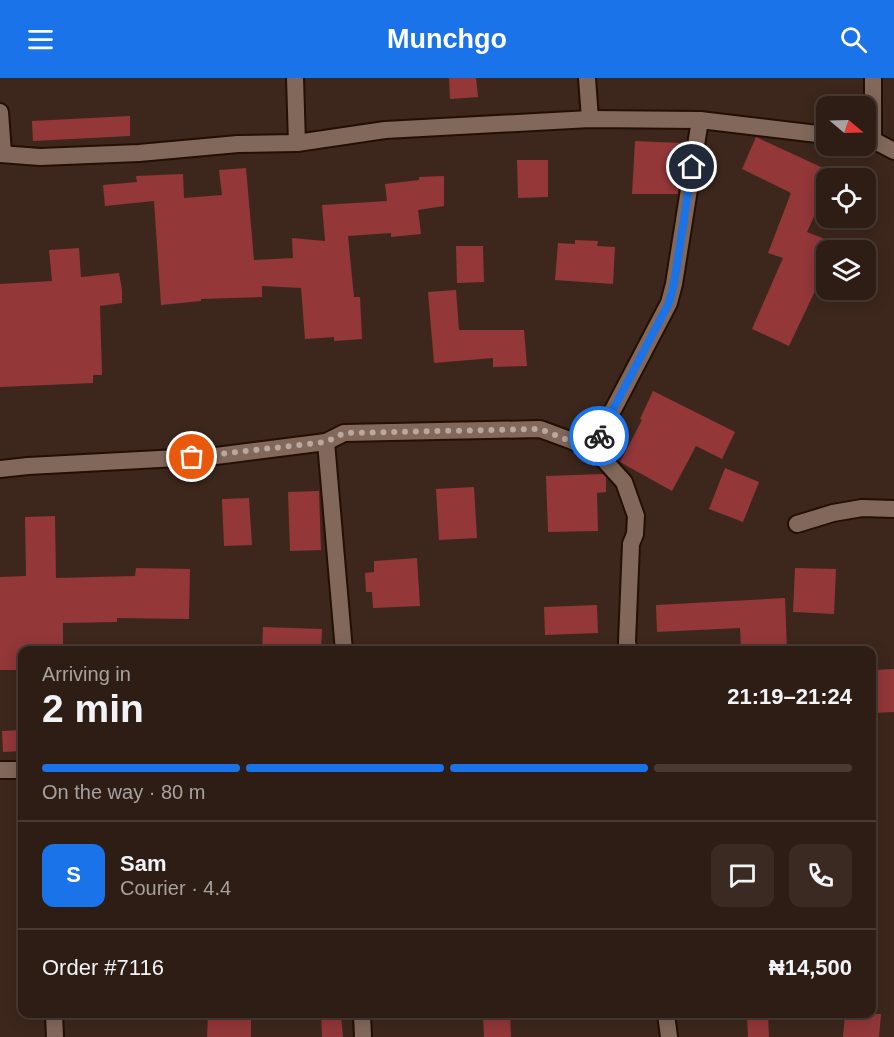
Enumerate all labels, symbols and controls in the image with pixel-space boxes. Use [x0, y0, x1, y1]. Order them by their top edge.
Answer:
icon: menu [24, 23, 57, 56]
icon: search [837, 23, 870, 56]
text: Munchgo [387, 24, 507, 54]
north arrow [816, 96, 876, 156]
map controls [816, 96, 876, 300]
pin [666, 141, 717, 192]
icon: home [675, 150, 708, 183]
button: locate [816, 168, 876, 228]
button: layers [816, 240, 876, 300]
courier [569, 406, 629, 466]
icon: bike [583, 420, 616, 453]
pin [166, 431, 217, 482]
icon: bag [175, 440, 208, 473]
text: Arriving in [42, 663, 131, 685]
text: 21:19–21:24 [727, 684, 852, 709]
text: 2 min [42, 687, 144, 730]
text: On the way · 80 m [42, 781, 205, 803]
button: chat [711, 844, 774, 907]
button: phone [789, 844, 852, 907]
text: Sam [120, 851, 166, 876]
text: S [66, 862, 81, 887]
text: Courier · 4.4 [120, 877, 231, 899]
text: Order #7116 [42, 955, 164, 980]
text: ₦14,500 [769, 955, 852, 980]

